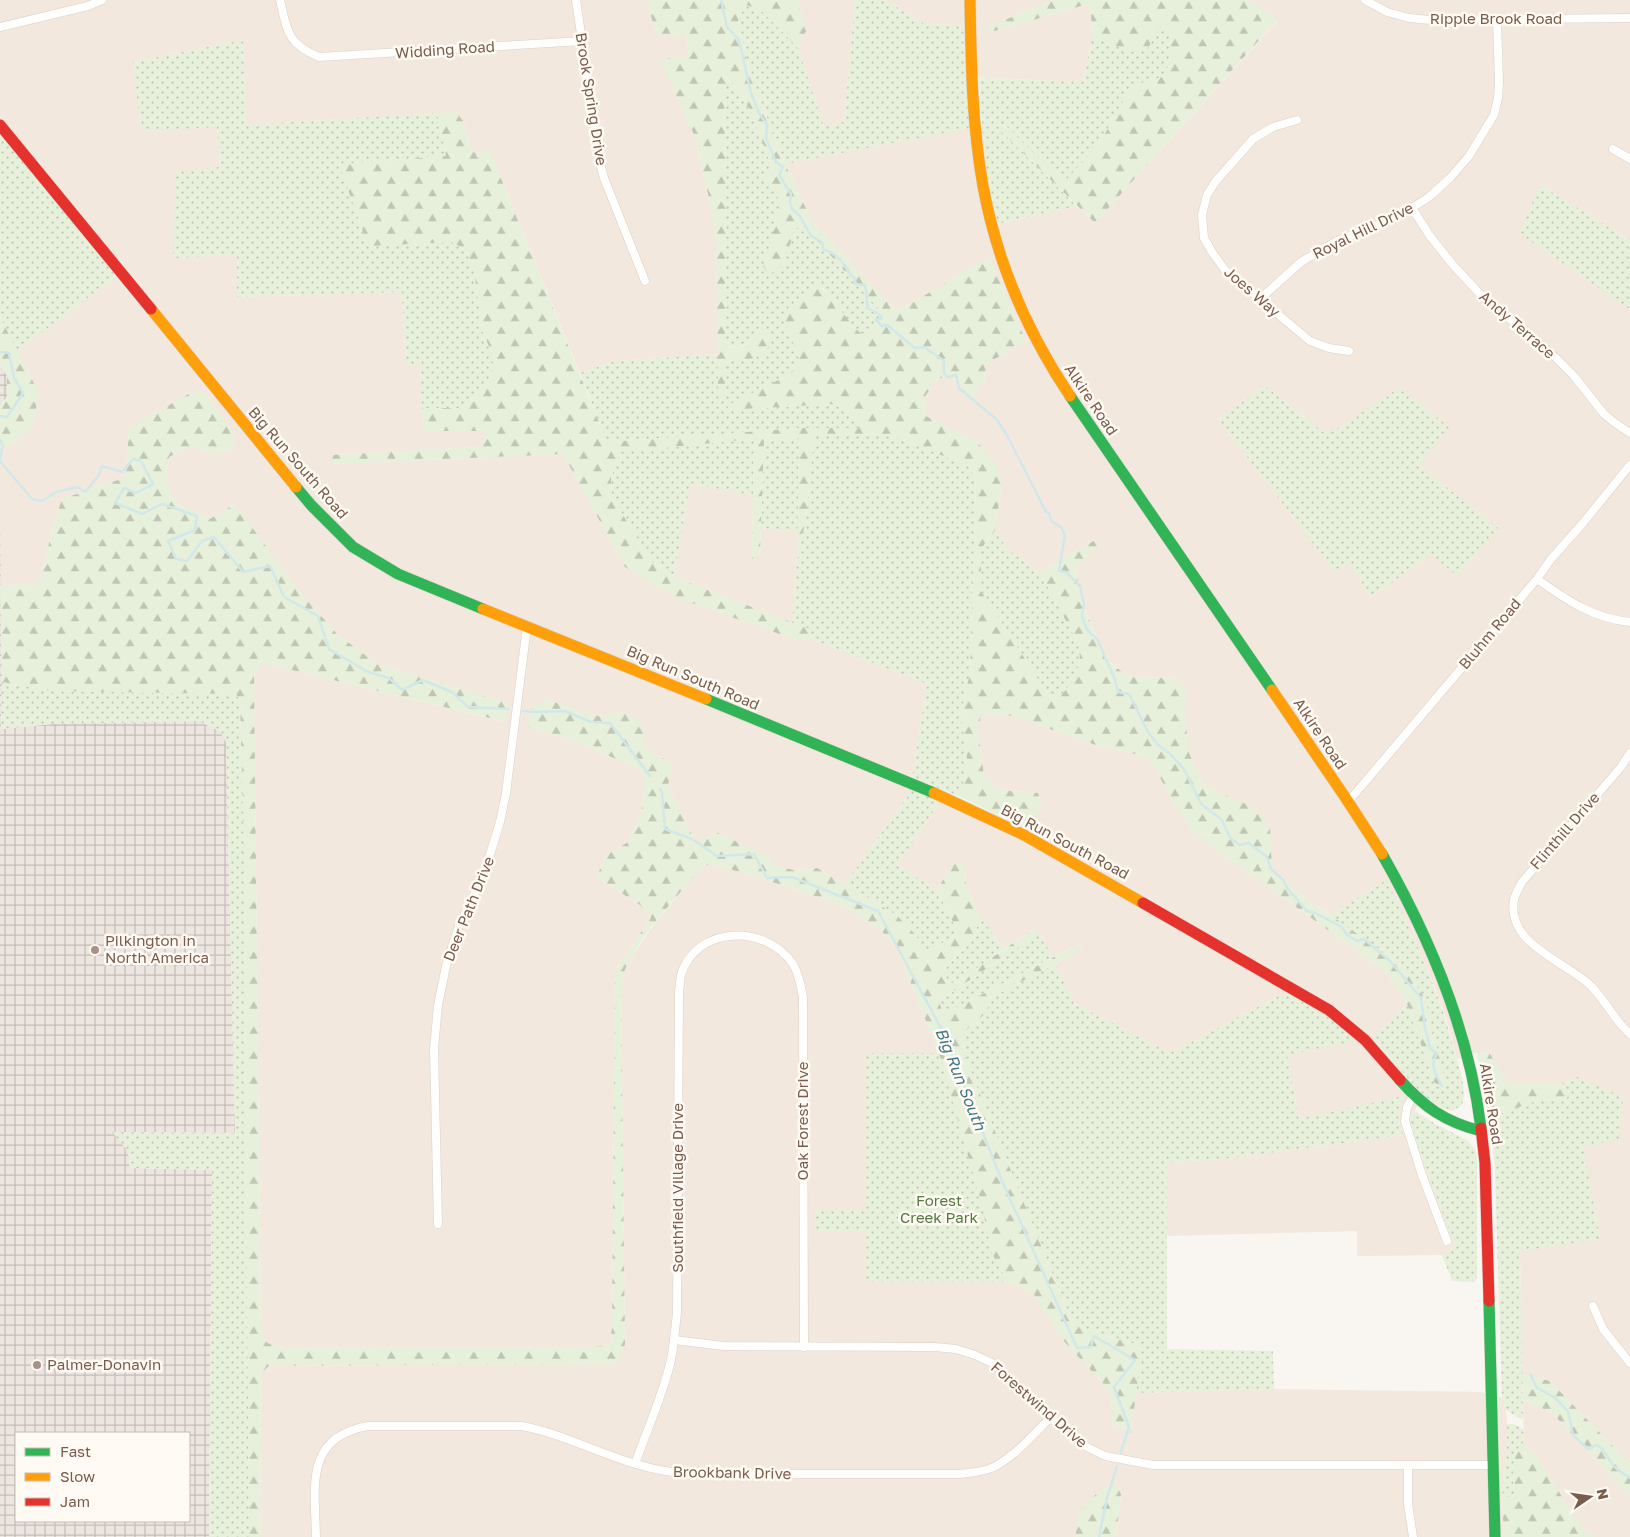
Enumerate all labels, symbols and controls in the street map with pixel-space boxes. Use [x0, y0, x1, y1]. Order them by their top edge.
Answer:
street label: Ripple Brook Road [1430, 9, 1562, 27]
street label: Brook Spring Drive [573, 31, 611, 167]
street label: Widding Road [395, 37, 495, 61]
street label: Royal Hill Drive [1309, 198, 1416, 262]
street label: Joes Way [1221, 262, 1285, 321]
street label: Andy Terrace [1476, 287, 1559, 362]
street label: Alkire Road [1061, 360, 1122, 438]
street label: Big Run South Road [245, 403, 352, 522]
street label: Bluhm Road [1454, 594, 1524, 672]
street label: Big Run South Road [624, 641, 762, 713]
street label: Alkire Road [1290, 694, 1351, 772]
street label: Flinthill Drive [1526, 788, 1603, 873]
street label: Big Run South Road [998, 800, 1133, 882]
street label: Deer Path Drive [439, 853, 497, 964]
place label: Pilkington in North America [105, 931, 209, 966]
marker: Pilkington in North America [89, 944, 101, 956]
water label: Big Run South [931, 1025, 991, 1134]
street label: Oak Forest Drive [793, 1061, 811, 1180]
street label: Alkire Road [1477, 1062, 1507, 1146]
street label: Southfield Village Drive [668, 1103, 686, 1273]
park label: Forest Creek Park [900, 1191, 979, 1226]
place label: Palmer-Donavin [47, 1355, 161, 1373]
street label: Forestwind Drive [988, 1357, 1092, 1451]
marker: Palmer-Donavin [31, 1359, 43, 1371]
legend [15, 1432, 190, 1522]
text: Fast [60, 1442, 91, 1460]
street label: Brookbank Drive [673, 1462, 792, 1482]
text: Slow [60, 1467, 95, 1485]
north arrow [1565, 1472, 1615, 1522]
text: N [1594, 1487, 1613, 1501]
text: Jam [60, 1492, 90, 1510]

